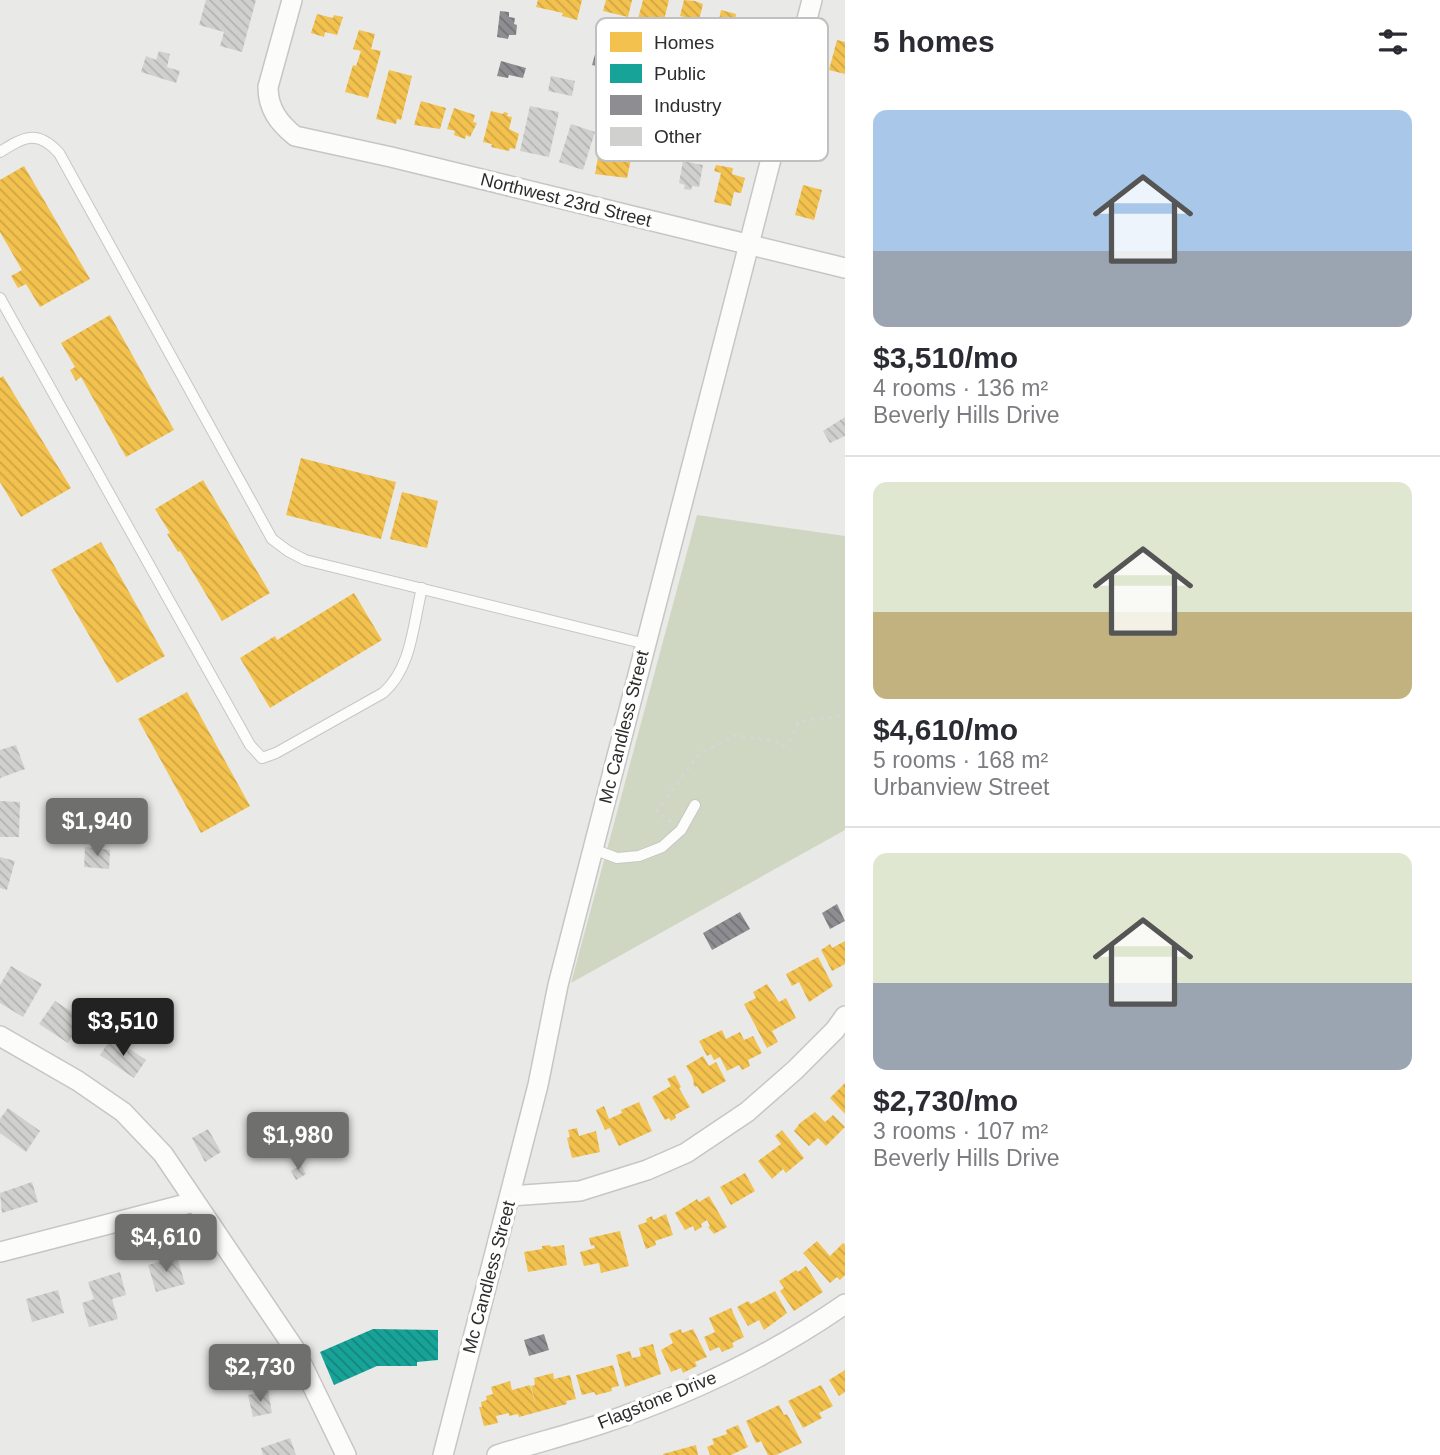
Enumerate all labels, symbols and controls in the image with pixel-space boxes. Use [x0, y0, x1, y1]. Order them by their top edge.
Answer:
legend [596, 18, 828, 161]
icon: filters [1374, 23, 1412, 61]
text: 5 homes [873, 25, 995, 58]
text: Homes [654, 32, 714, 53]
text: Public [654, 63, 706, 84]
text: Industry [654, 95, 722, 116]
text: Other [654, 126, 702, 147]
icon: home [1080, 156, 1206, 282]
street label: Northwest 23rd Street [479, 169, 653, 231]
text: $3,510/mo [873, 341, 1018, 374]
text: 4 rooms · 136 m² [873, 375, 1048, 401]
text: Beverly Hills Drive [873, 402, 1060, 428]
icon: home [1080, 528, 1206, 654]
street label: Mc Candless Street [595, 648, 653, 806]
text: $4,610/mo [873, 713, 1018, 746]
text: 5 rooms · 168 m² [873, 747, 1048, 773]
text: Urbanview Street [873, 774, 1049, 800]
pin: $1,940 [40, 798, 154, 858]
text: $1,940 [62, 808, 132, 834]
icon: home [1080, 899, 1206, 1025]
pin: $3,510 [66, 998, 180, 1058]
text: $3,510 [88, 1008, 158, 1034]
text: $2,730/mo [873, 1084, 1018, 1117]
pin: $1,980 [241, 1112, 355, 1172]
text: 3 rooms · 107 m² [873, 1118, 1048, 1144]
text: $1,980 [263, 1122, 333, 1148]
text: Beverly Hills Drive [873, 1145, 1060, 1171]
street label: Mc Candless Street [459, 1199, 519, 1355]
pin: $4,610 [109, 1214, 223, 1274]
text: $4,610 [131, 1224, 201, 1250]
pin: $2,730 [203, 1344, 317, 1404]
text: $2,730 [225, 1354, 295, 1380]
street label: Flagstone Drive [595, 1367, 719, 1433]

